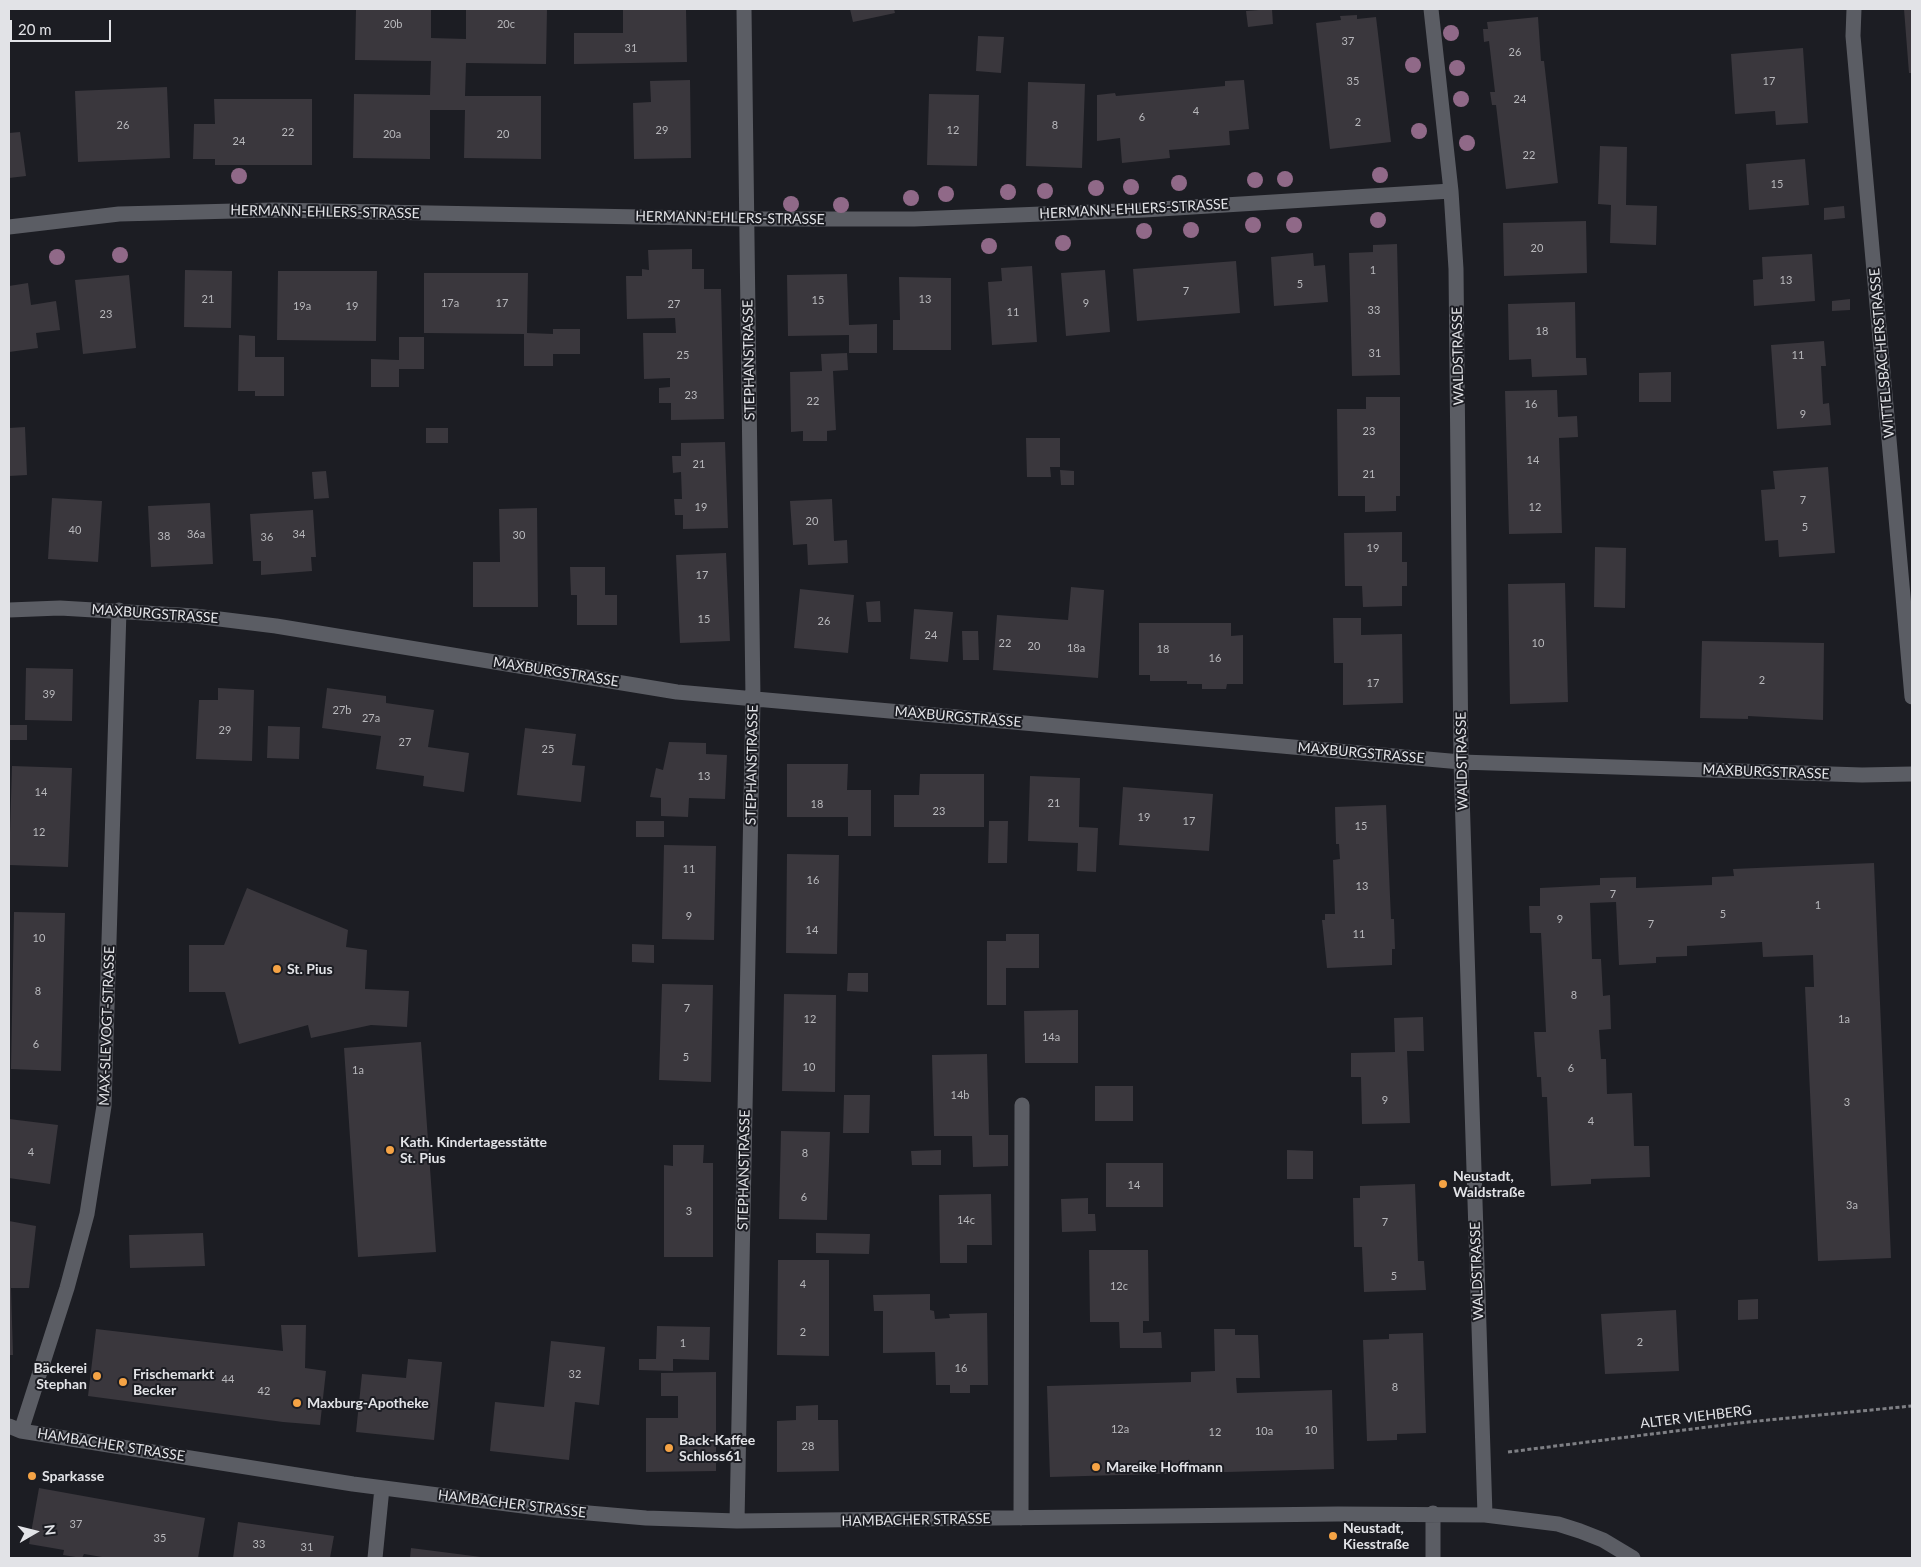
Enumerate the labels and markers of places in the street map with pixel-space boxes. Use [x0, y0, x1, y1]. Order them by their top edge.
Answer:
place label: St. Pius [287, 961, 333, 977]
marker: St. Pius [271, 963, 283, 975]
place label: Kath. Kindertagesstätte St. Pius [400, 1134, 547, 1166]
marker: Kath. Kindertagesstätte St. Pius [384, 1144, 396, 1156]
place label: Neustadt, Waldstraße [1453, 1168, 1525, 1200]
marker: Neustadt, Waldstraße [1437, 1178, 1449, 1190]
place label: Bäckerei Stephan [33, 1360, 87, 1392]
place label: Frischemarkt Becker [133, 1366, 214, 1398]
marker: Bäckerei Stephan [91, 1370, 103, 1382]
marker: Frischemarkt Becker [117, 1376, 129, 1388]
place label: Maxburg-Apotheke [307, 1395, 429, 1411]
marker: Maxburg-Apotheke [291, 1397, 303, 1409]
place label: Back-Kaffee Schloss61 [679, 1432, 755, 1464]
marker: Back-Kaffee Schloss61 [663, 1442, 675, 1454]
place label: Mareike Hoffmann [1106, 1459, 1223, 1475]
marker: Mareike Hoffmann [1090, 1461, 1102, 1473]
place label: Sparkasse [42, 1468, 104, 1484]
marker: Sparkasse [26, 1470, 38, 1482]
place label: Neustadt, Kiesstraße [1343, 1520, 1409, 1552]
marker: Neustadt, Kiesstraße [1327, 1530, 1339, 1542]

